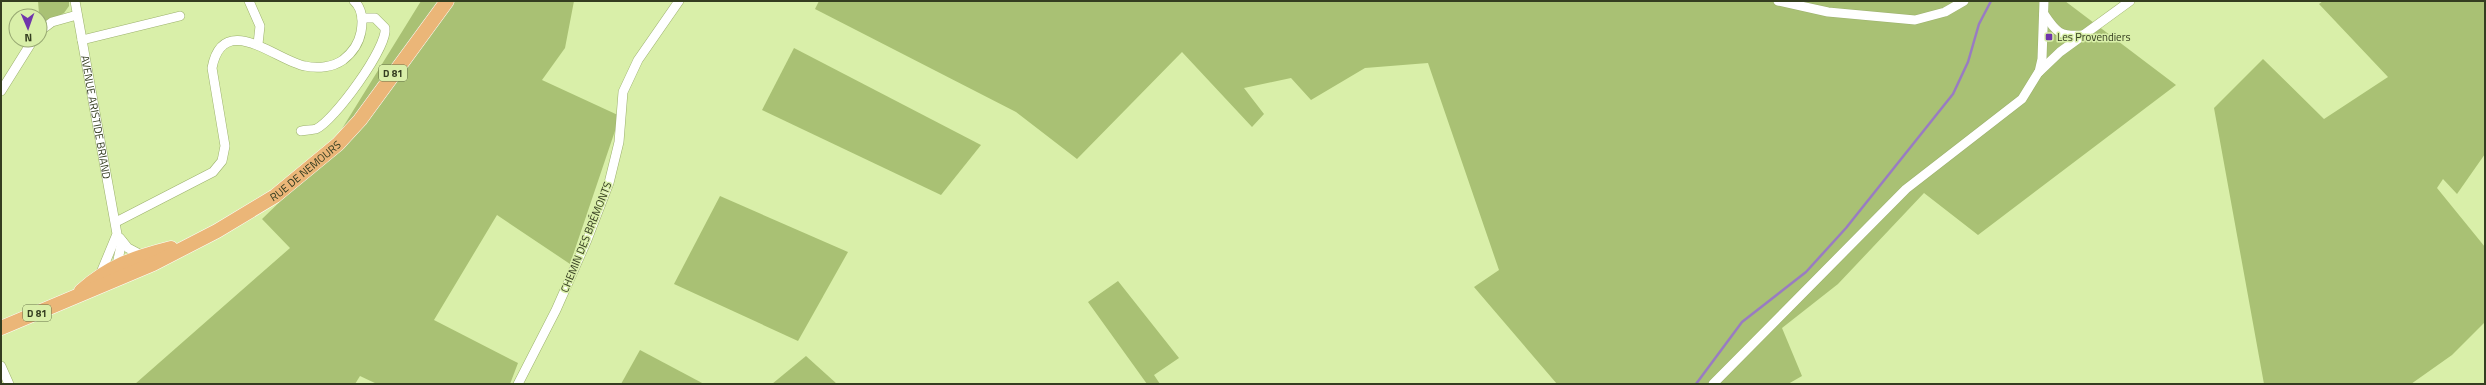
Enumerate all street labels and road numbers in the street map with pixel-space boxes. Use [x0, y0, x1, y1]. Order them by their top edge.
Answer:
street label: AVENUE ARISTIDE BRIAND [77, 54, 115, 180]
road number: D 81 [379, 65, 407, 81]
street label: RUE DE NEMOURS [267, 137, 344, 205]
street label: CHEMIN DES BRÉMONTS [556, 179, 616, 295]
road number: D 81 [23, 305, 51, 321]

